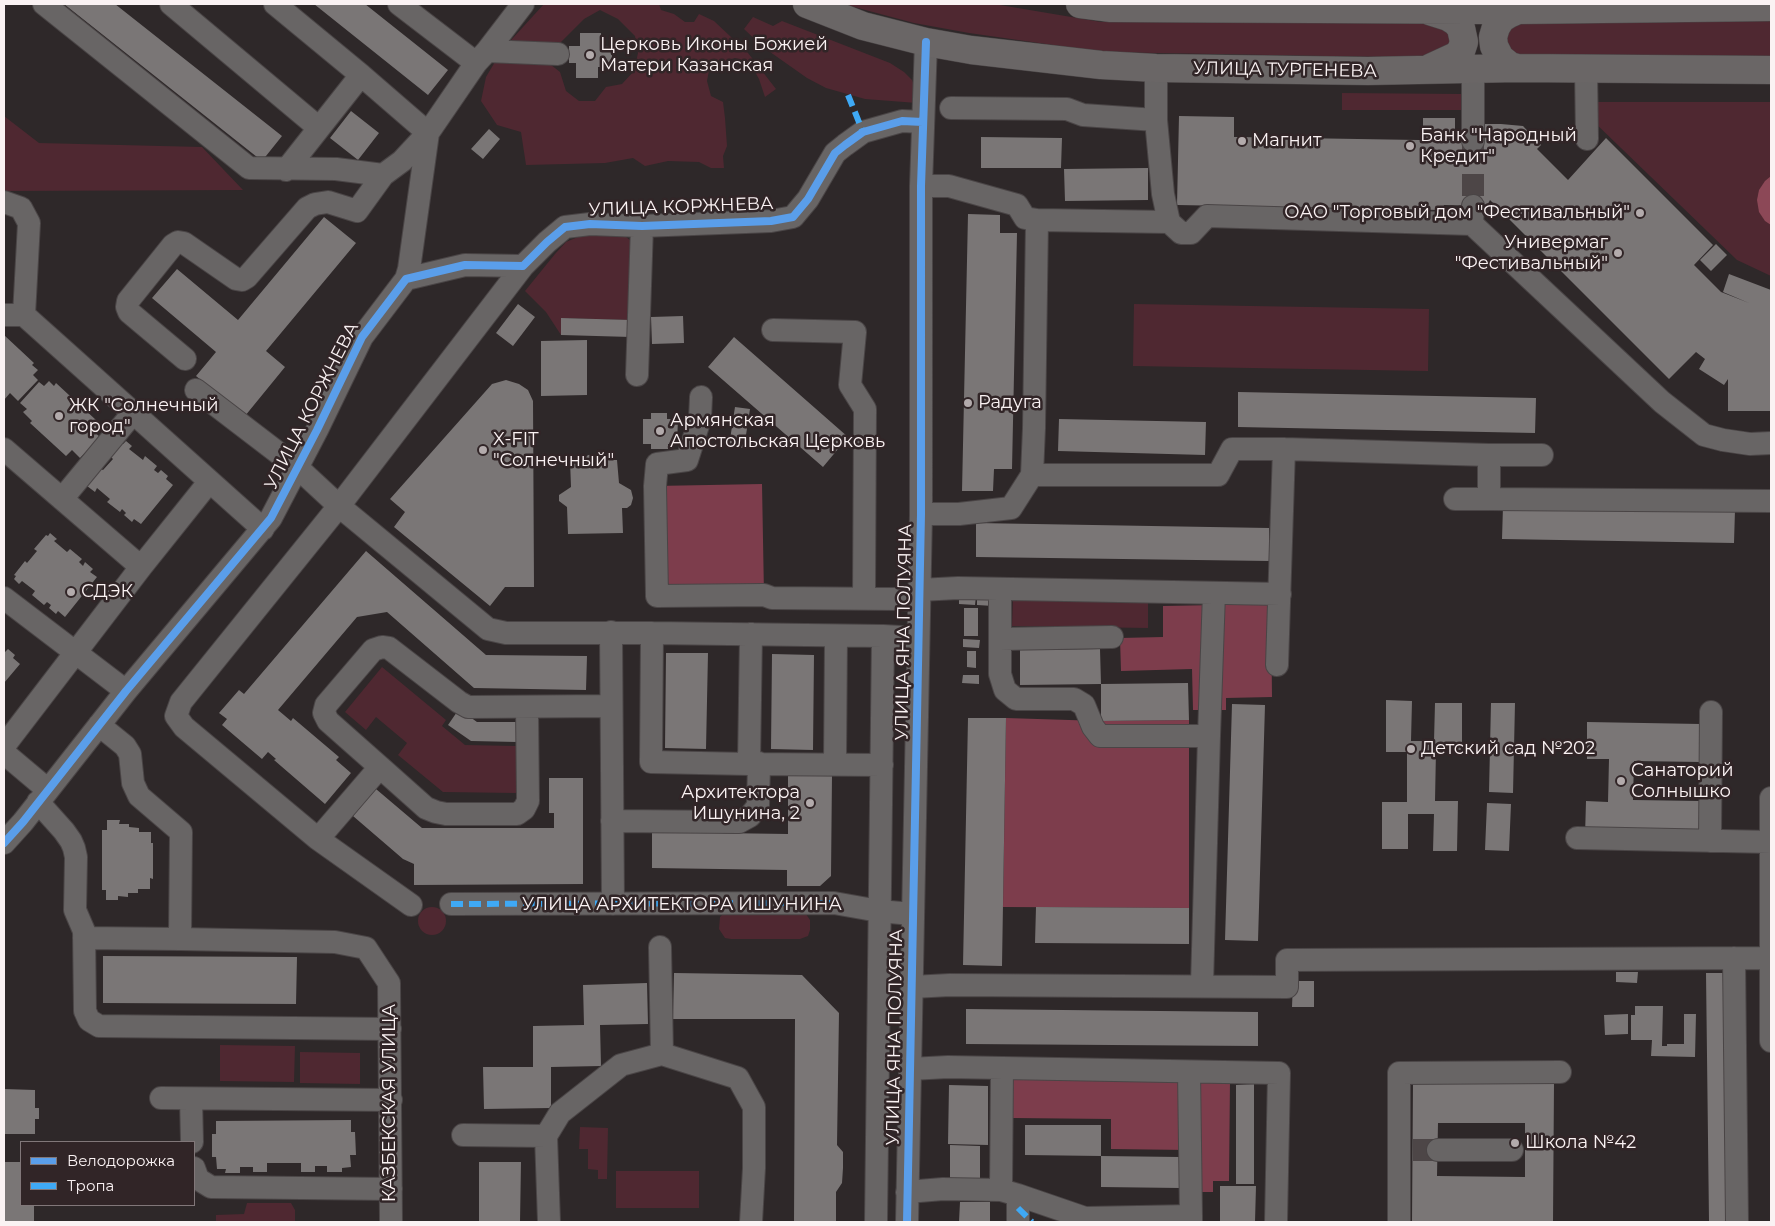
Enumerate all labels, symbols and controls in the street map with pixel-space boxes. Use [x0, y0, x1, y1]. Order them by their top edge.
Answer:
place label: Церковь Иконы Божией Матери Казанская [600, 34, 828, 76]
marker: Церковь Иконы Божией Матери Казанская [584, 49, 596, 61]
street label: УЛИЦА ТУРГЕНЕВА [1193, 58, 1377, 82]
place label: Банк "Народный Кредит" [1420, 125, 1577, 168]
place label: Магнит [1252, 130, 1321, 152]
marker: Магнит [1236, 135, 1248, 147]
marker: Банк "Народный Кредит" [1404, 140, 1416, 152]
street label: УЛИЦА КОРЖНЕВА [588, 193, 774, 221]
place label: ОАО "Торговый дом "Фестивальный" [1284, 202, 1630, 224]
marker: ОАО "Торговый дом "Фестивальный" [1634, 207, 1646, 219]
place label: Универмаг "Фестивальный" [1455, 232, 1608, 274]
marker: Универмаг "Фестивальный" [1612, 247, 1624, 259]
street label: УЛИЦА КОРЖНЕВА [260, 319, 364, 493]
place label: Радуга [978, 392, 1042, 414]
place label: ЖК "Солнечный город" [69, 395, 219, 438]
marker: Радуга [962, 397, 974, 409]
marker: ЖК "Солнечный город" [53, 410, 65, 422]
place label: Армянская Апостольская Церковь [670, 410, 885, 452]
marker: Армянская Апостольская Церковь [654, 425, 666, 437]
place label: X-FIT "Солнечный" [493, 429, 614, 472]
marker: X-FIT "Солнечный" [477, 444, 489, 456]
street label: УЛИЦА ЯНА ПОЛУЯНА [891, 524, 917, 740]
place label: СДЭК [81, 581, 133, 603]
marker: СДЭК [65, 586, 77, 598]
place label: Детский сад №202 [1421, 738, 1595, 760]
marker: Детский сад №202 [1405, 743, 1417, 755]
place label: Санаторий Солнышко [1631, 760, 1734, 802]
marker: Санаторий Солнышко [1615, 775, 1627, 787]
place label: Архитектора Ишунина, 2 [681, 782, 800, 824]
marker: Архитектора Ишунина, 2 [804, 797, 816, 809]
street label: УЛИЦА АРХИТЕКТОРА ИШУНИНА [522, 894, 842, 916]
street label: УЛИЦА ЯНА ПОЛУЯНА [882, 929, 908, 1145]
street label: КАЗБЕКСКАЯ УЛИЦА [379, 1004, 401, 1202]
place label: Школа №42 [1525, 1132, 1636, 1154]
marker: Школа №42 [1509, 1137, 1521, 1149]
legend [20, 1141, 195, 1206]
text: Велодорожка [67, 1151, 175, 1170]
text: Тропа [67, 1176, 114, 1195]

